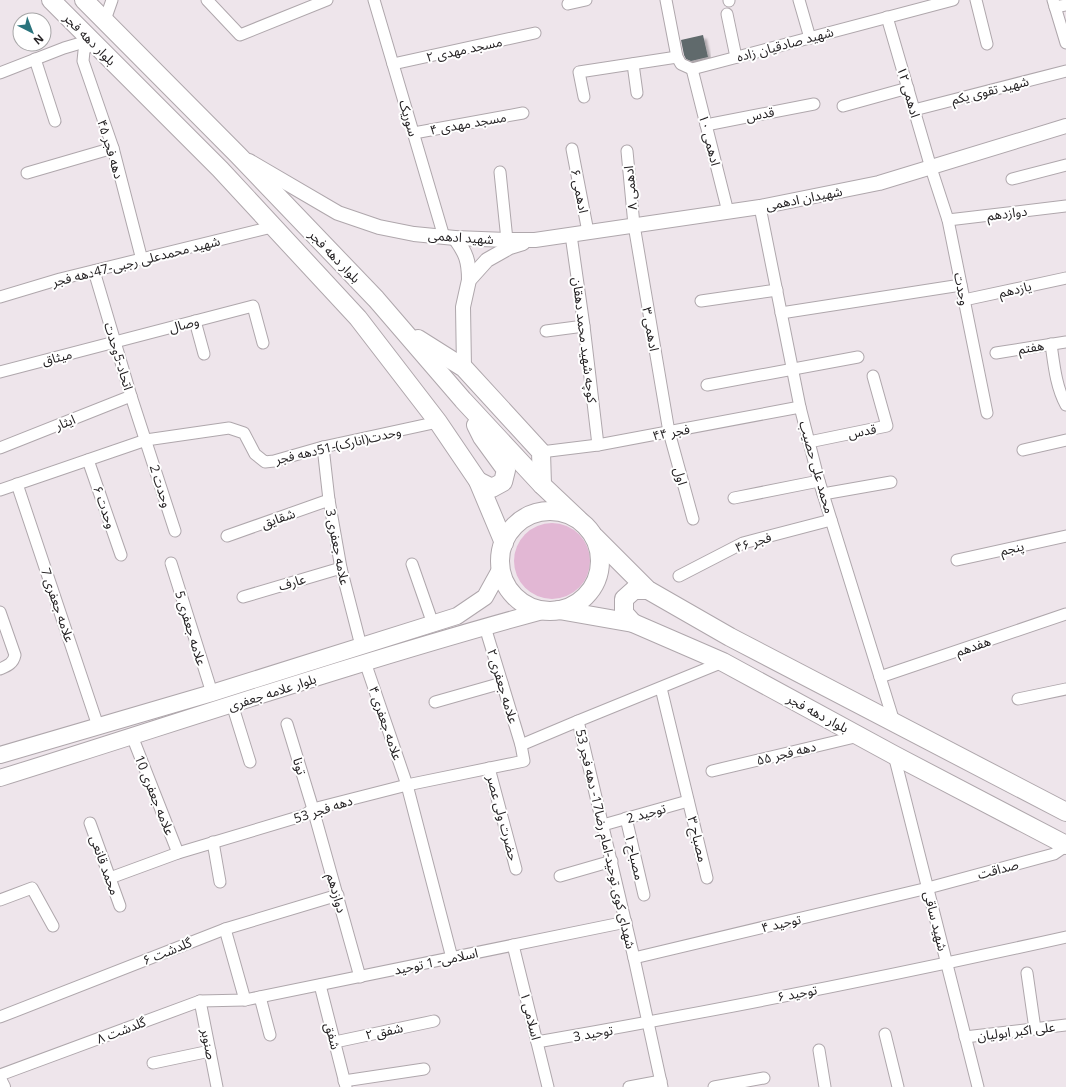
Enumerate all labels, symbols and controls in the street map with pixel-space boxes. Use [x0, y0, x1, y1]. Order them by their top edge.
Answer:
street label: بلوار دهه فجر [59, 8, 120, 69]
north arrow [12, 12, 52, 52]
street label: شهید صادقیان زاده [735, 22, 835, 66]
text: N [31, 31, 47, 48]
street label: مسجد مهدی ۲ [424, 32, 504, 66]
street label: ادهمی ۱۲ [893, 64, 925, 120]
street label: شهید تقوی یکم [949, 72, 1031, 110]
street label: سوریک [395, 98, 423, 138]
street label: قدس [744, 102, 776, 126]
street label: مسجد مهدی ۴ [428, 107, 508, 139]
street label: ادهمی ۱۰ [695, 113, 725, 167]
street label: دهه فجر ۴۵ [93, 117, 129, 181]
street label: ادهمی ۸ [619, 165, 641, 211]
street label: ادهمی ۶ [567, 167, 593, 215]
street label: شهیدان ادهمی [764, 182, 844, 214]
street label: دوازدهم [986, 202, 1028, 226]
street label: بلوار دهه فجر [304, 225, 365, 286]
street label: شهید ادهمی [428, 226, 494, 248]
street label: شهید محمدعلی رجبی-47دهه فجر [49, 231, 222, 291]
street label: وحدت [950, 271, 974, 307]
street label: کوچه شهید محمد دهقان [567, 276, 602, 405]
street label: یازدهم [997, 276, 1034, 303]
street label: ادهمی ۳ [638, 305, 664, 353]
street label: وصال [167, 311, 201, 337]
street label: اتحاد-5وحدت [100, 320, 138, 392]
street label: هفتم [1017, 336, 1046, 360]
street label: میثاق [40, 344, 74, 370]
street label: ایثار [51, 410, 78, 435]
street label: محمد علی حصیب [795, 419, 839, 515]
street label: قدس [846, 419, 878, 443]
street label: فجر ۴۴ [651, 420, 691, 444]
street label: وحدت(انارک)-51دهه فجر [272, 422, 403, 468]
street label: وحدت 2 [146, 462, 176, 510]
street label: اول [670, 465, 692, 487]
street label: وحدت ۶ [89, 483, 121, 531]
street label: شقایق [259, 504, 297, 532]
street label: علامه جعفری 3 [322, 507, 354, 587]
street label: فجر ۴۶ [732, 528, 774, 556]
street label: پنجم [998, 537, 1026, 561]
street label: علامه جعفری 7 [37, 565, 79, 645]
street label: عارف [276, 569, 308, 595]
street label: علامه جعفری 5 [171, 588, 211, 668]
street label: هفدهم [953, 632, 993, 662]
street label: علامه جعفری ۲ [483, 646, 523, 726]
street label: بلوار علامه جعفری [226, 669, 318, 715]
street label: علامه جعفری ۴ [365, 683, 407, 763]
street label: بلوار دهه فجر [783, 689, 852, 737]
street label: شهدای کوی توحید-امام رضا17- دهه فجر 53 [571, 727, 640, 951]
street label: دهه فجر ۵۵ [754, 737, 818, 769]
street label: علامه جعفری 10 [131, 752, 179, 838]
street label: تونا [289, 755, 311, 777]
street label: حضرت ولی عصر [483, 772, 523, 863]
street label: دهه فجر 53 [291, 791, 355, 827]
street label: توحید 2 [624, 799, 668, 827]
street label: مصباح ۳ [682, 814, 712, 864]
street label: مصباح ۱ [619, 832, 649, 882]
street label: محمد قانعی [86, 833, 124, 898]
street label: صداقت [975, 855, 1021, 883]
street label: دوازدهم [321, 871, 351, 915]
street label: شهید ساقی [920, 889, 952, 953]
street label: توحید ۴ [759, 910, 803, 936]
street label: گلدشت ۶ [140, 933, 195, 969]
street label: اسلامی- 1 توحید [392, 943, 480, 979]
street label: توحید ۶ [776, 980, 819, 1006]
street label: اسلامی ۱ [516, 990, 546, 1042]
street label: گلدشت ۸ [94, 1012, 149, 1048]
street label: علی اکبر ابولیان [976, 1017, 1056, 1045]
street label: شفق ۲ [364, 1018, 404, 1044]
street label: شفق [321, 1021, 345, 1051]
street label: توحید 3 [572, 1021, 615, 1045]
street label: صنوبر [197, 1026, 221, 1061]

